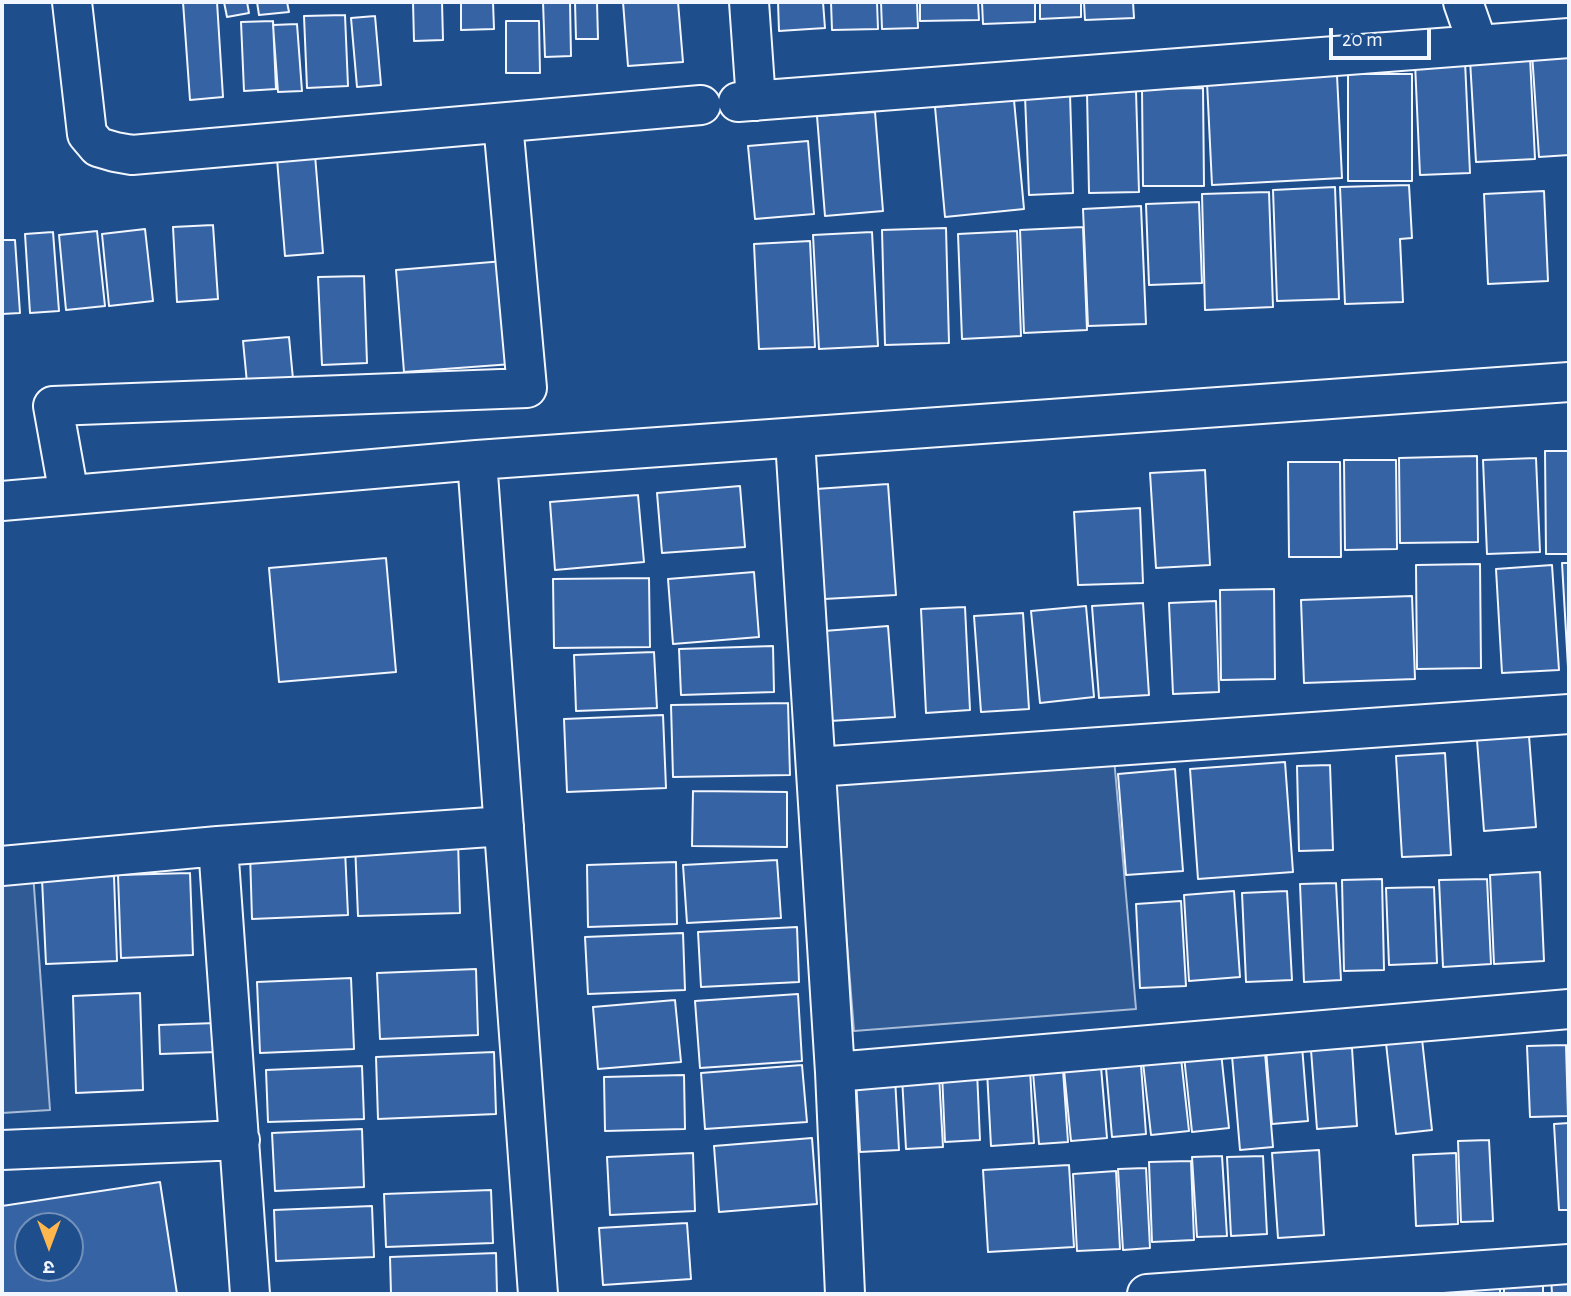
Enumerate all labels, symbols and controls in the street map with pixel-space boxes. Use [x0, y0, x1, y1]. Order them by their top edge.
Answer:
scale bar [1333, 14, 1434, 58]
text: 20 m [1342, 29, 1383, 50]
north arrow [14, 1212, 84, 1282]
text: उ [43, 1257, 55, 1276]

